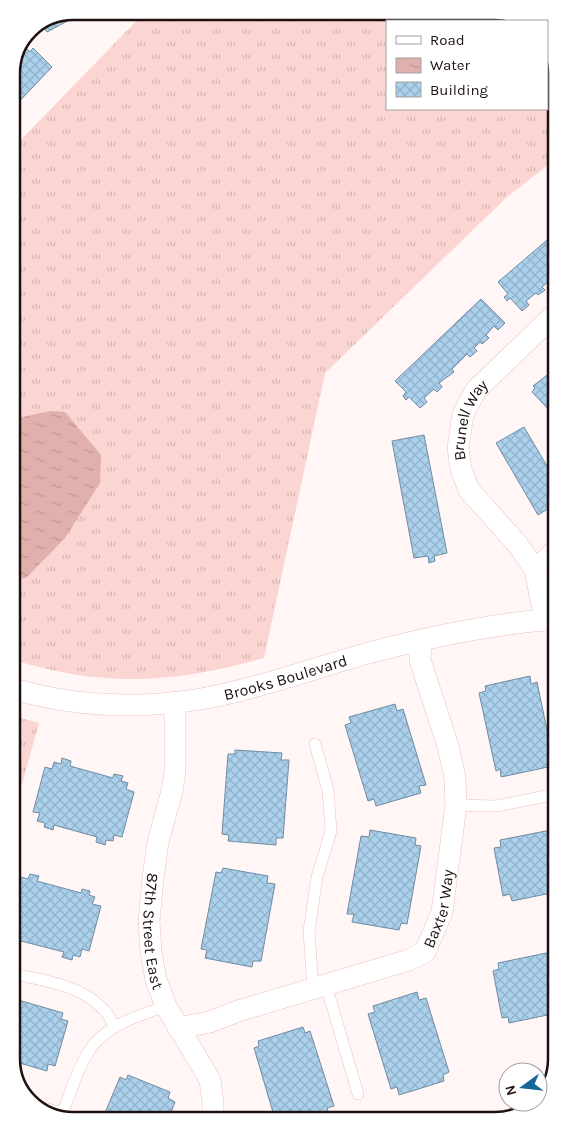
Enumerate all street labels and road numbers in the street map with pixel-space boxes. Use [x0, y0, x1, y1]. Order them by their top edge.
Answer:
street label: Brunell Way [448, 375, 492, 462]
street label: Brooks Boulevard [222, 650, 349, 704]
street label: Baxter Way [418, 868, 457, 951]
street label: 87th Street East [139, 872, 168, 992]

